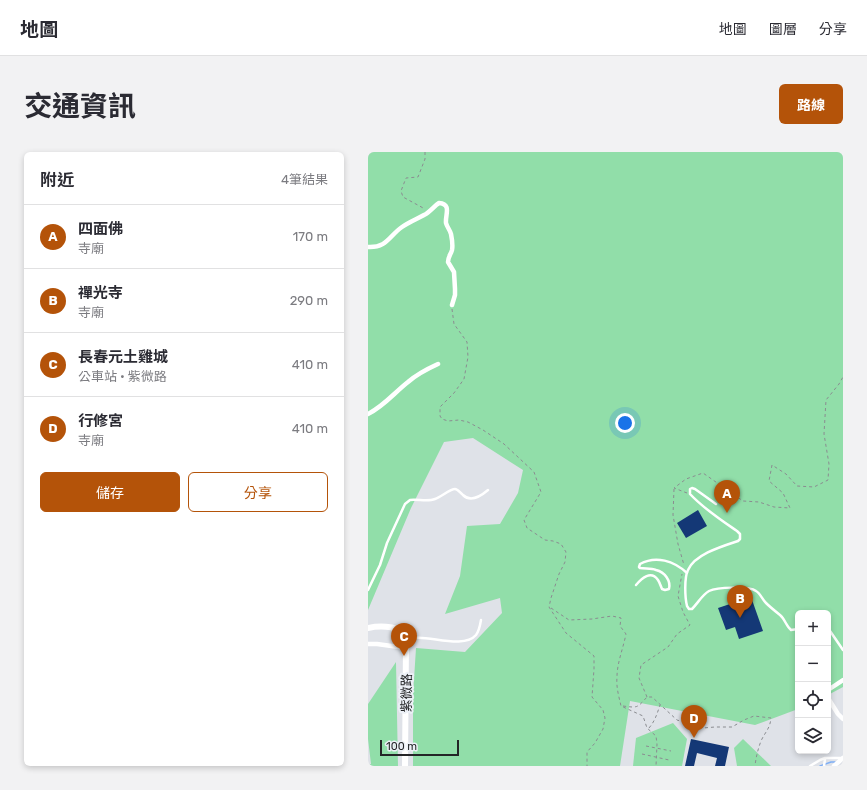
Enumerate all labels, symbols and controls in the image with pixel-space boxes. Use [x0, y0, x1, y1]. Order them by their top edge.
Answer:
text: 地圖 [20, 18, 58, 41]
text: 地圖 [719, 21, 747, 38]
text: 圖層 [769, 21, 797, 38]
text: 分享 [819, 21, 847, 38]
button: 路線 [779, 84, 843, 124]
text: 交通資訊 [24, 90, 136, 123]
text: 附近 [40, 170, 74, 190]
text: 4筆結果 [281, 172, 328, 187]
text: 四面佛 [78, 220, 123, 238]
text: A [48, 229, 58, 244]
text: 170 m [293, 229, 328, 244]
text: 寺廟 [78, 241, 104, 256]
text: 禪光寺 [78, 284, 123, 302]
text: B [48, 293, 58, 308]
text: 290 m [290, 293, 328, 308]
text: 寺廟 [78, 305, 104, 320]
text: 長春元土雞城 [78, 348, 168, 366]
text: C [48, 357, 58, 372]
text: 410 m [292, 357, 328, 372]
text: 公車站 · 紫微路 [78, 369, 167, 384]
text: 行修宮 [78, 412, 123, 430]
your location [615, 413, 635, 433]
text: D [48, 421, 58, 436]
text: 410 m [292, 421, 328, 436]
text: 寺廟 [78, 433, 104, 448]
button: 儲存 [40, 472, 180, 512]
button: 分享 [188, 472, 328, 512]
pin: A [714, 480, 740, 513]
pin: B [727, 585, 753, 618]
map controls [795, 610, 831, 754]
button: + [795, 610, 831, 646]
pin: C [391, 623, 417, 656]
button: − [795, 646, 831, 682]
street label: 紫微路 [399, 673, 414, 713]
button: locate [795, 682, 831, 718]
pin: D [681, 705, 707, 738]
button: layers [795, 718, 831, 754]
scale bar [380, 738, 459, 757]
text: 100 m [386, 740, 417, 753]

